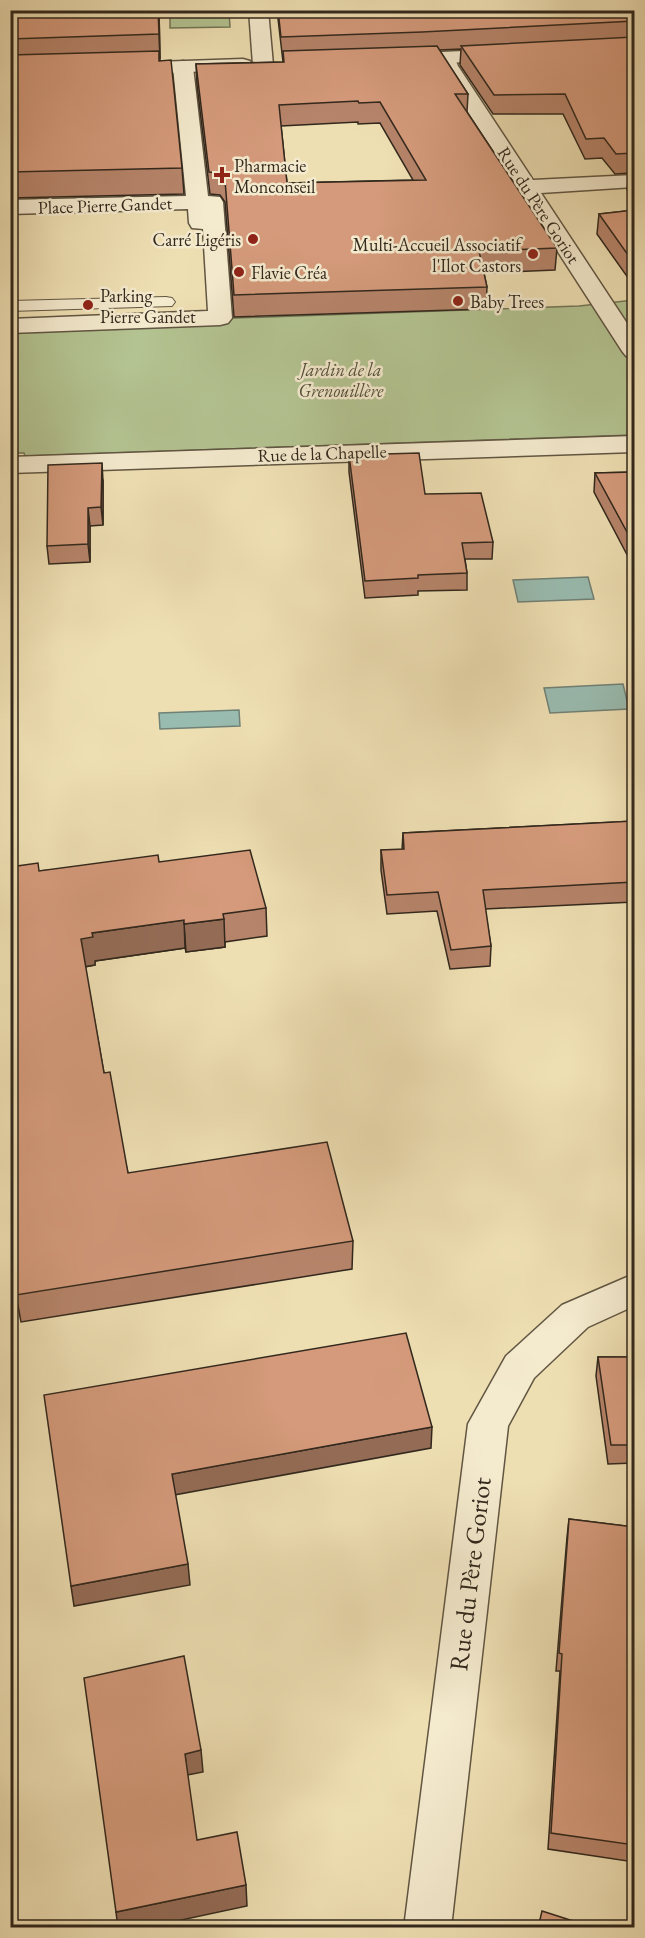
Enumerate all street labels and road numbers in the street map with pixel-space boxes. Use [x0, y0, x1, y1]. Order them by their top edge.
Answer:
street label: Rue du Père Goriot [493, 142, 586, 268]
street label: Place Pierre Gandet [37, 191, 173, 219]
street label: Rue de la Chapelle [257, 439, 387, 467]
street label: Rue du Père Goriot [441, 1475, 499, 1673]

